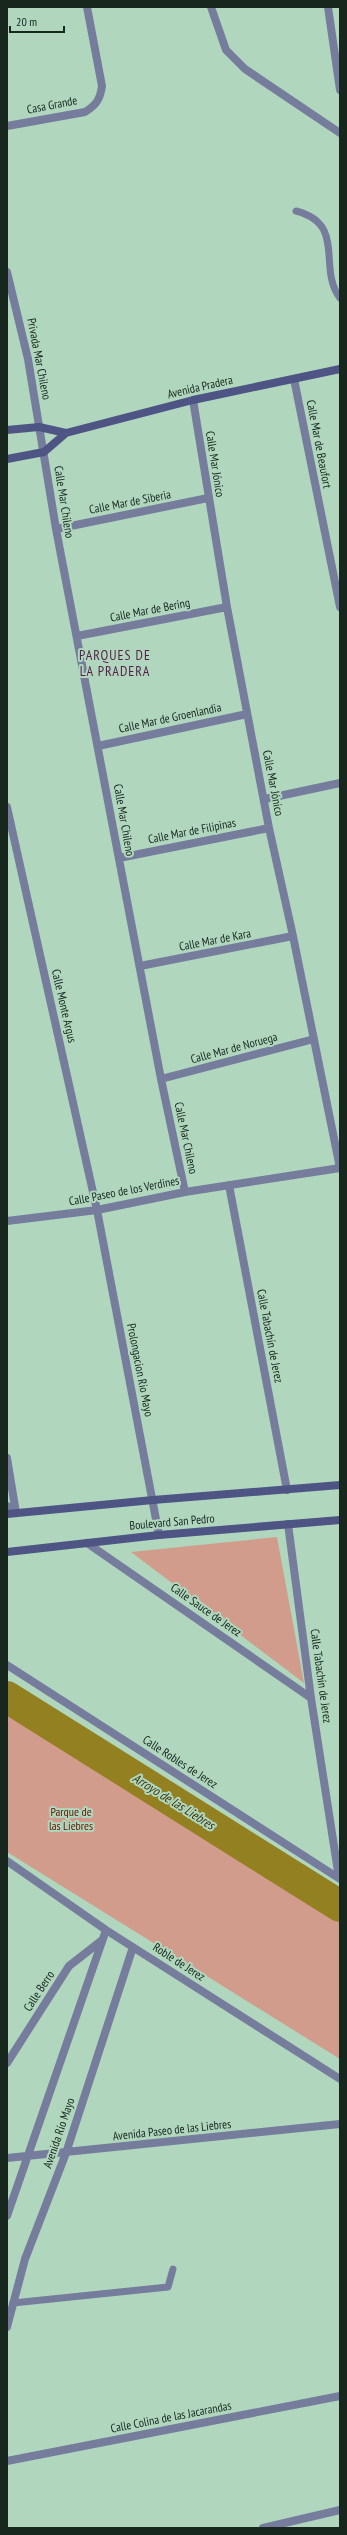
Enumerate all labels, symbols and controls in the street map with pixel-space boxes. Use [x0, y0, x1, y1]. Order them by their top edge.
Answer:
scale bar [10, 8, 64, 34]
text: 20 m [16, 14, 37, 29]
street label: Casa Grande [25, 92, 78, 117]
street label: Privada Mar Chileno [24, 317, 55, 401]
street label: Avenida Pradera [166, 372, 234, 401]
street label: Calle Mar de Beaufort [304, 398, 336, 490]
street label: Calle Mar Jónico [203, 430, 228, 498]
street label: Calle Mar Chileno [51, 465, 78, 539]
street label: Calle Mar de Siberia [88, 486, 172, 517]
street label: Calle Mar de Bering [109, 594, 191, 625]
district label: PARQUES DE LA PRADERA [79, 646, 151, 680]
street label: Calle Mar de Groenlandia [117, 699, 223, 736]
street label: Calle Mar Jónico [260, 749, 287, 817]
street label: Calle Mar Chileno [111, 783, 138, 857]
street label: Calle Mar de Filipinas [147, 815, 237, 846]
street label: Calle Mar de Kara [178, 925, 252, 954]
street label: Calle Monte Argus [49, 968, 80, 1044]
street label: Calle Mar de Noruega [189, 1029, 279, 1066]
street label: Calle Mar Chileno [172, 1101, 201, 1175]
street label: Calle Paseo de los Verdines [67, 1172, 180, 1209]
street label: Calle Tabachín de Jerez [254, 1288, 287, 1384]
street label: Prolongacion Rio Mayo [124, 1322, 157, 1418]
street label: Boulevard San Pedro [129, 1510, 215, 1533]
street label: Calle Sauce de Jerez [168, 1580, 245, 1640]
street label: Calle Tabachín de Jerez [307, 1628, 336, 1724]
street label: Calle Robles de Jerez [140, 1732, 221, 1791]
water label: Arroyo de las Liebres [129, 1769, 219, 1834]
park label: Parque de las Liebres [49, 1804, 93, 1833]
street label: Roble de Jerez [150, 1939, 208, 1984]
street label: Calle Berro [20, 1968, 57, 2014]
street label: Avenida Río Mayo [39, 2096, 78, 2170]
street label: Avenida Paseo de las Liebres [112, 2116, 232, 2143]
street label: Calle Colina de las Jacarandas [109, 2397, 233, 2436]

